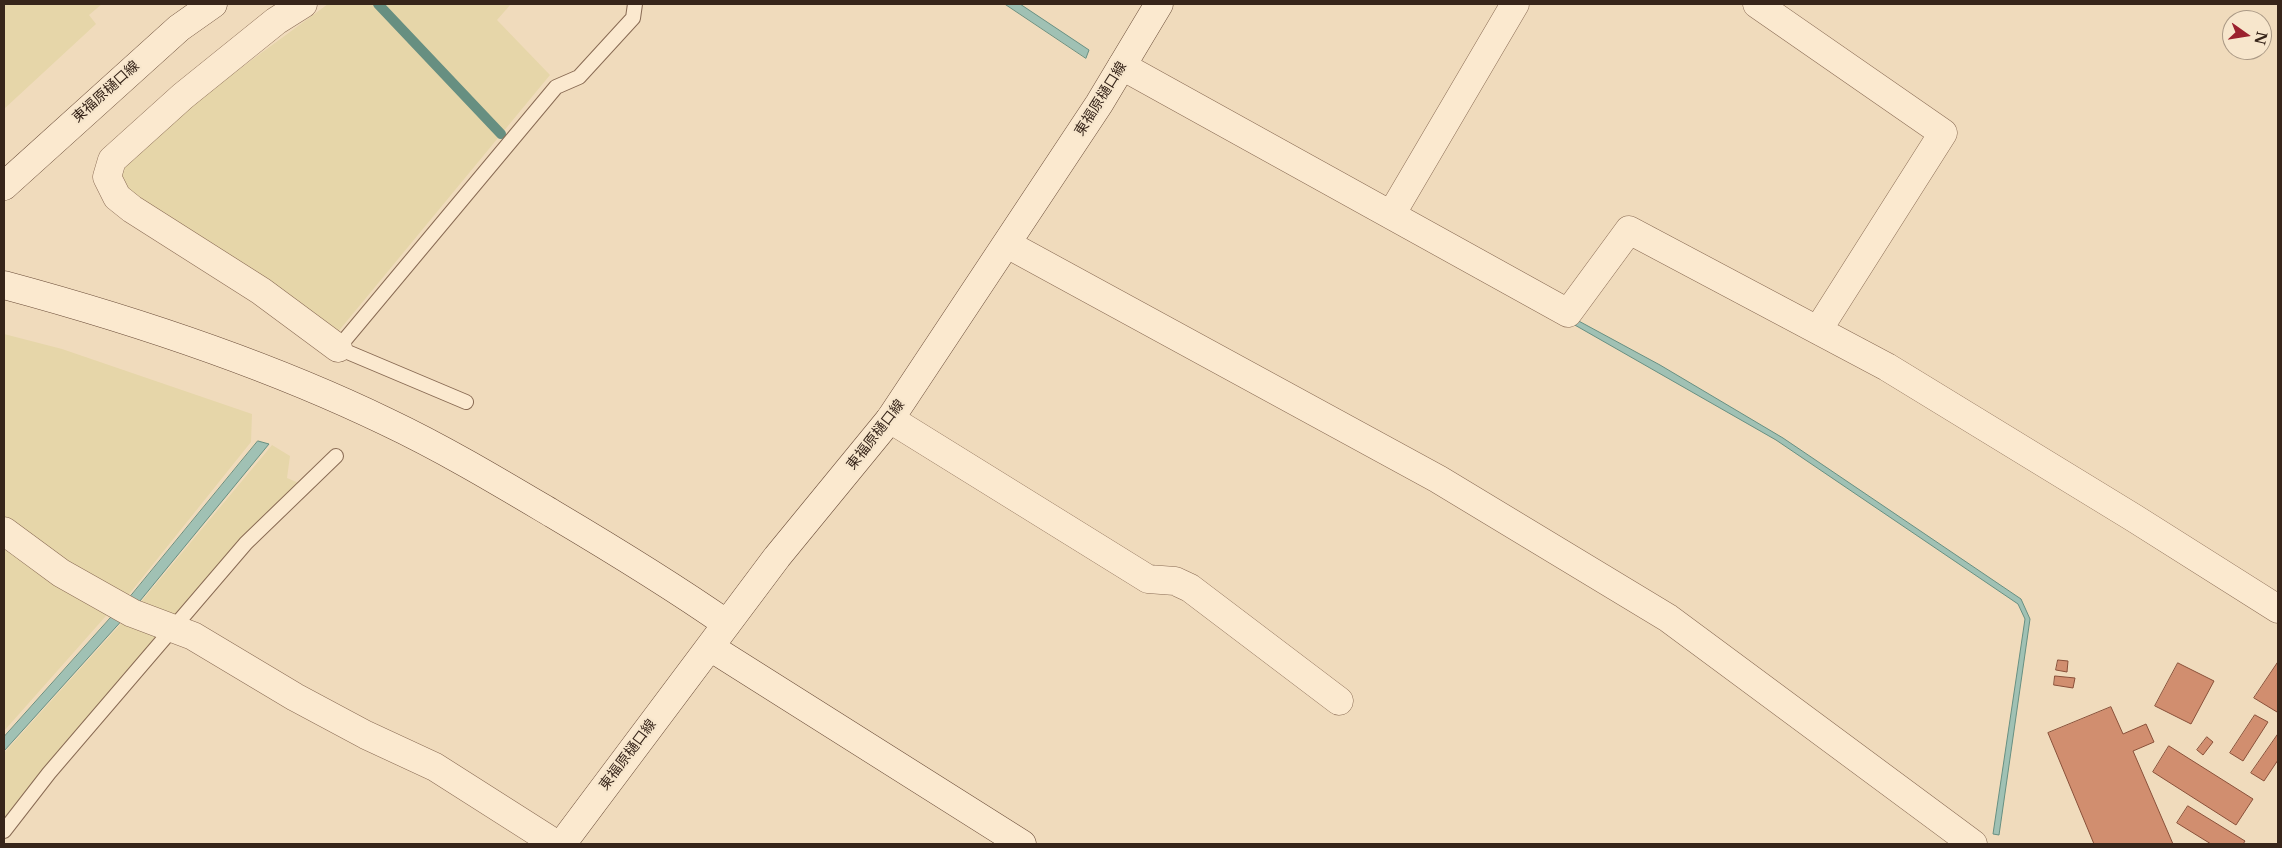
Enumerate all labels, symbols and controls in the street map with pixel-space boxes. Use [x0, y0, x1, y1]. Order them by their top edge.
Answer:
north arrow [2222, 10, 2272, 60]
text: N [2250, 30, 2271, 47]
street label: 東福原樋口線 [69, 58, 143, 126]
street label: 東福原樋口線 [1072, 59, 1130, 139]
street label: 東福原樋口線 [844, 397, 908, 473]
street label: 東福原樋口線 [596, 716, 660, 794]

